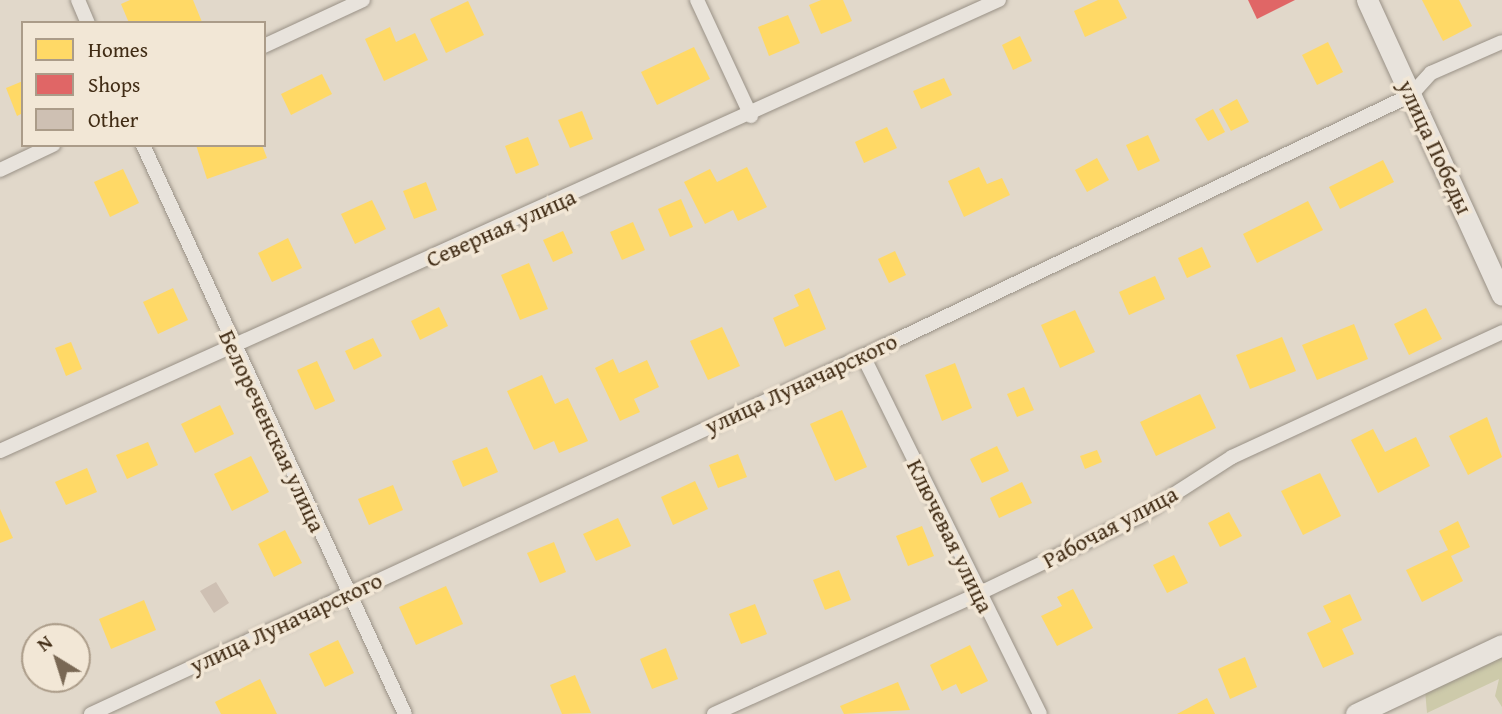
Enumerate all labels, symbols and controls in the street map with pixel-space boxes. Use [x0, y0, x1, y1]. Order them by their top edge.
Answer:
legend [21, 21, 266, 147]
text: Homes [88, 34, 148, 65]
text: Shops [88, 69, 140, 100]
street label: улица Победы [1392, 76, 1478, 218]
text: Other [88, 104, 138, 135]
street label: Северная улица [422, 183, 580, 273]
street label: Белореченская улица [213, 326, 331, 536]
street label: улица Луначарского [701, 327, 901, 441]
street label: Ключевая улица [901, 455, 999, 617]
street label: Рабочая улица [1038, 480, 1182, 574]
street label: улица Луначарского [186, 566, 386, 680]
north arrow [21, 623, 91, 693]
text: N [31, 628, 58, 658]

